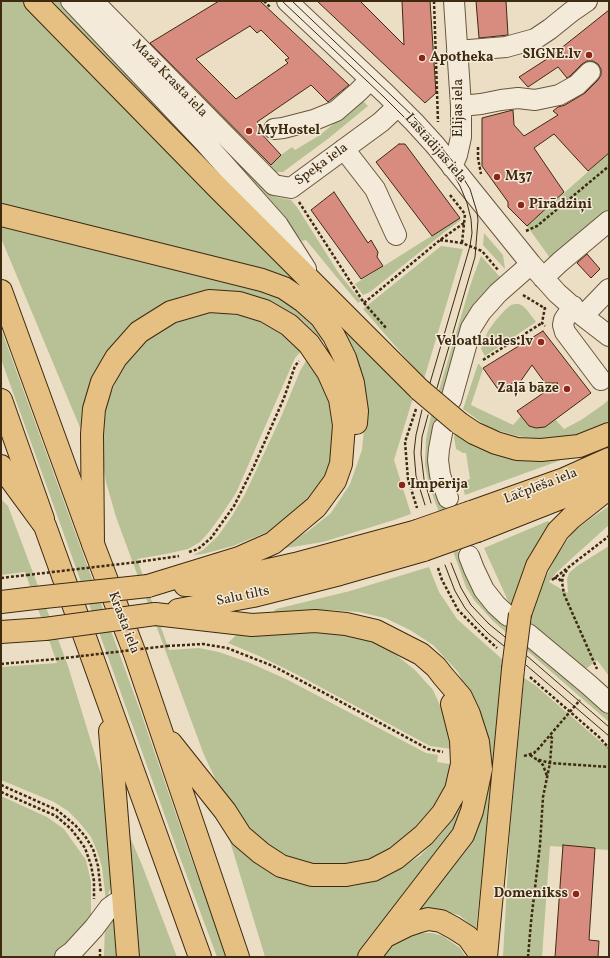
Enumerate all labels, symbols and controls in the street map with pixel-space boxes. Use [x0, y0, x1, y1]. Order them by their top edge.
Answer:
street label: Mazā Krasta iela [128, 37, 210, 121]
place label: SIGNE.lv [522, 47, 581, 63]
place label: Apotheka [430, 50, 494, 66]
marker: SIGNE.lv [584, 50, 594, 60]
marker: Apotheka [417, 53, 427, 63]
street label: Elijas iela [451, 79, 467, 137]
street label: Lastādijas iela [400, 111, 470, 187]
place label: MyHostel [257, 123, 320, 139]
marker: MyHostel [244, 126, 254, 136]
street label: Speķa iela [292, 140, 352, 190]
place label: M37 [505, 169, 532, 185]
marker: M37 [492, 172, 502, 182]
place label: Pīrādziņi [529, 197, 592, 213]
marker: Pīrādziņi [516, 200, 526, 210]
place label: Veloatlaides.lv [436, 334, 533, 350]
marker: Veloatlaides.lv [536, 337, 546, 347]
place label: Zaļā bāze [497, 381, 559, 397]
marker: Zaļā bāze [562, 384, 572, 394]
street label: Lāčplēša iela [502, 465, 580, 509]
place label: Impērija [410, 477, 468, 493]
marker: Impērija [397, 480, 407, 490]
street label: Salu tilts [215, 583, 271, 611]
street label: Krasta iela [104, 590, 142, 656]
place label: Domenikss [494, 886, 568, 902]
marker: Domenikss [571, 889, 581, 899]

